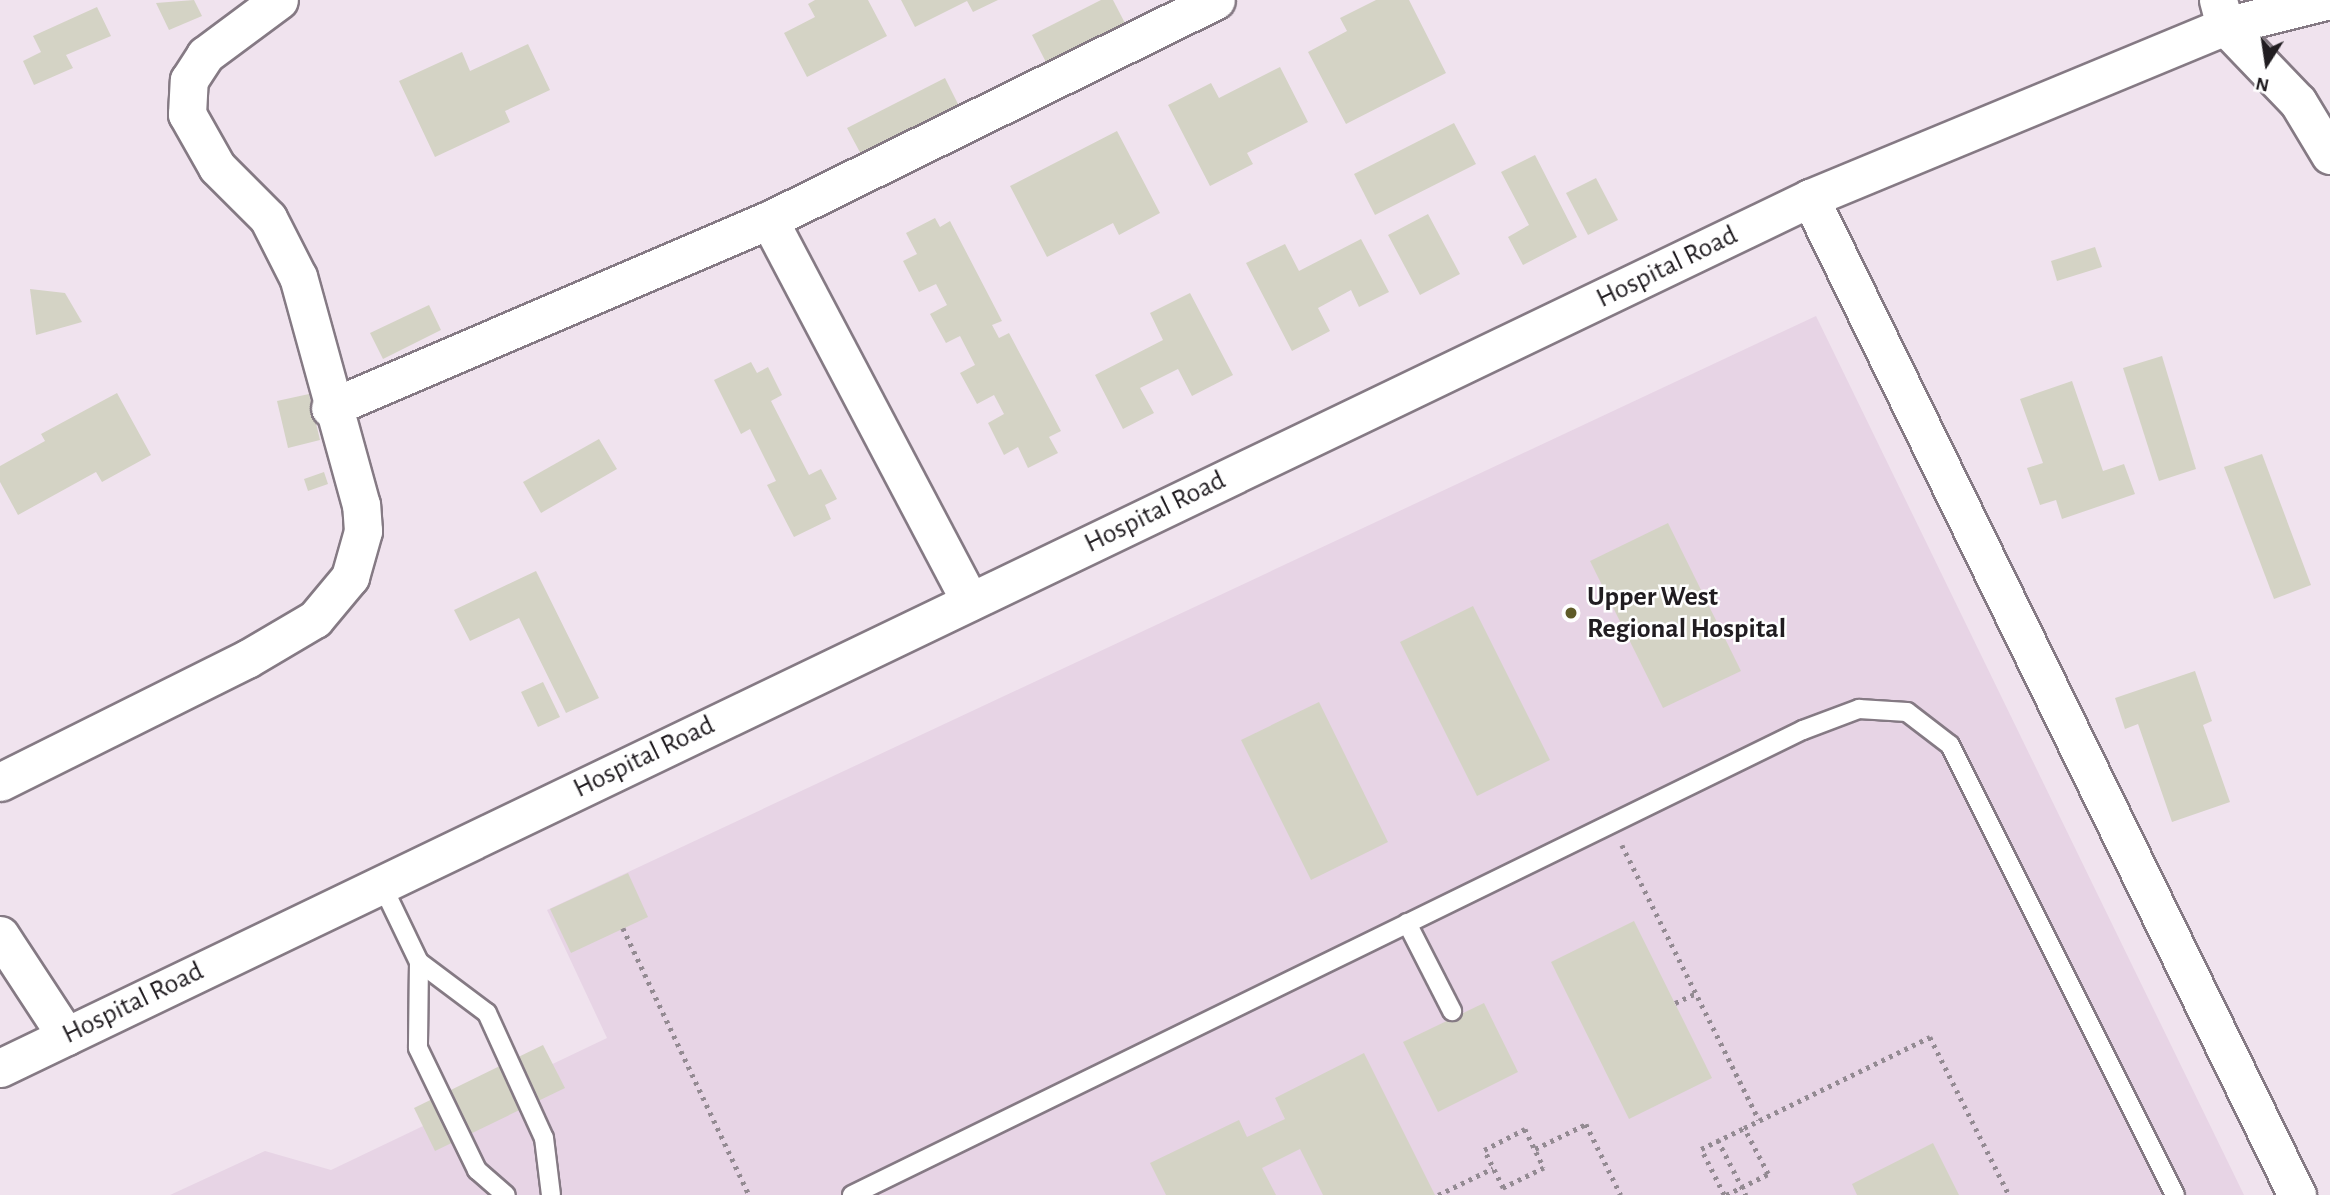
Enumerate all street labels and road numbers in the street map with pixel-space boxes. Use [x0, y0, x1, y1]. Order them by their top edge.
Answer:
street label: Hospital Road [1591, 218, 1743, 316]
street label: Hospital Road [1079, 463, 1231, 561]
street label: Hospital Road [568, 708, 720, 806]
street label: Hospital Road [57, 954, 209, 1052]

